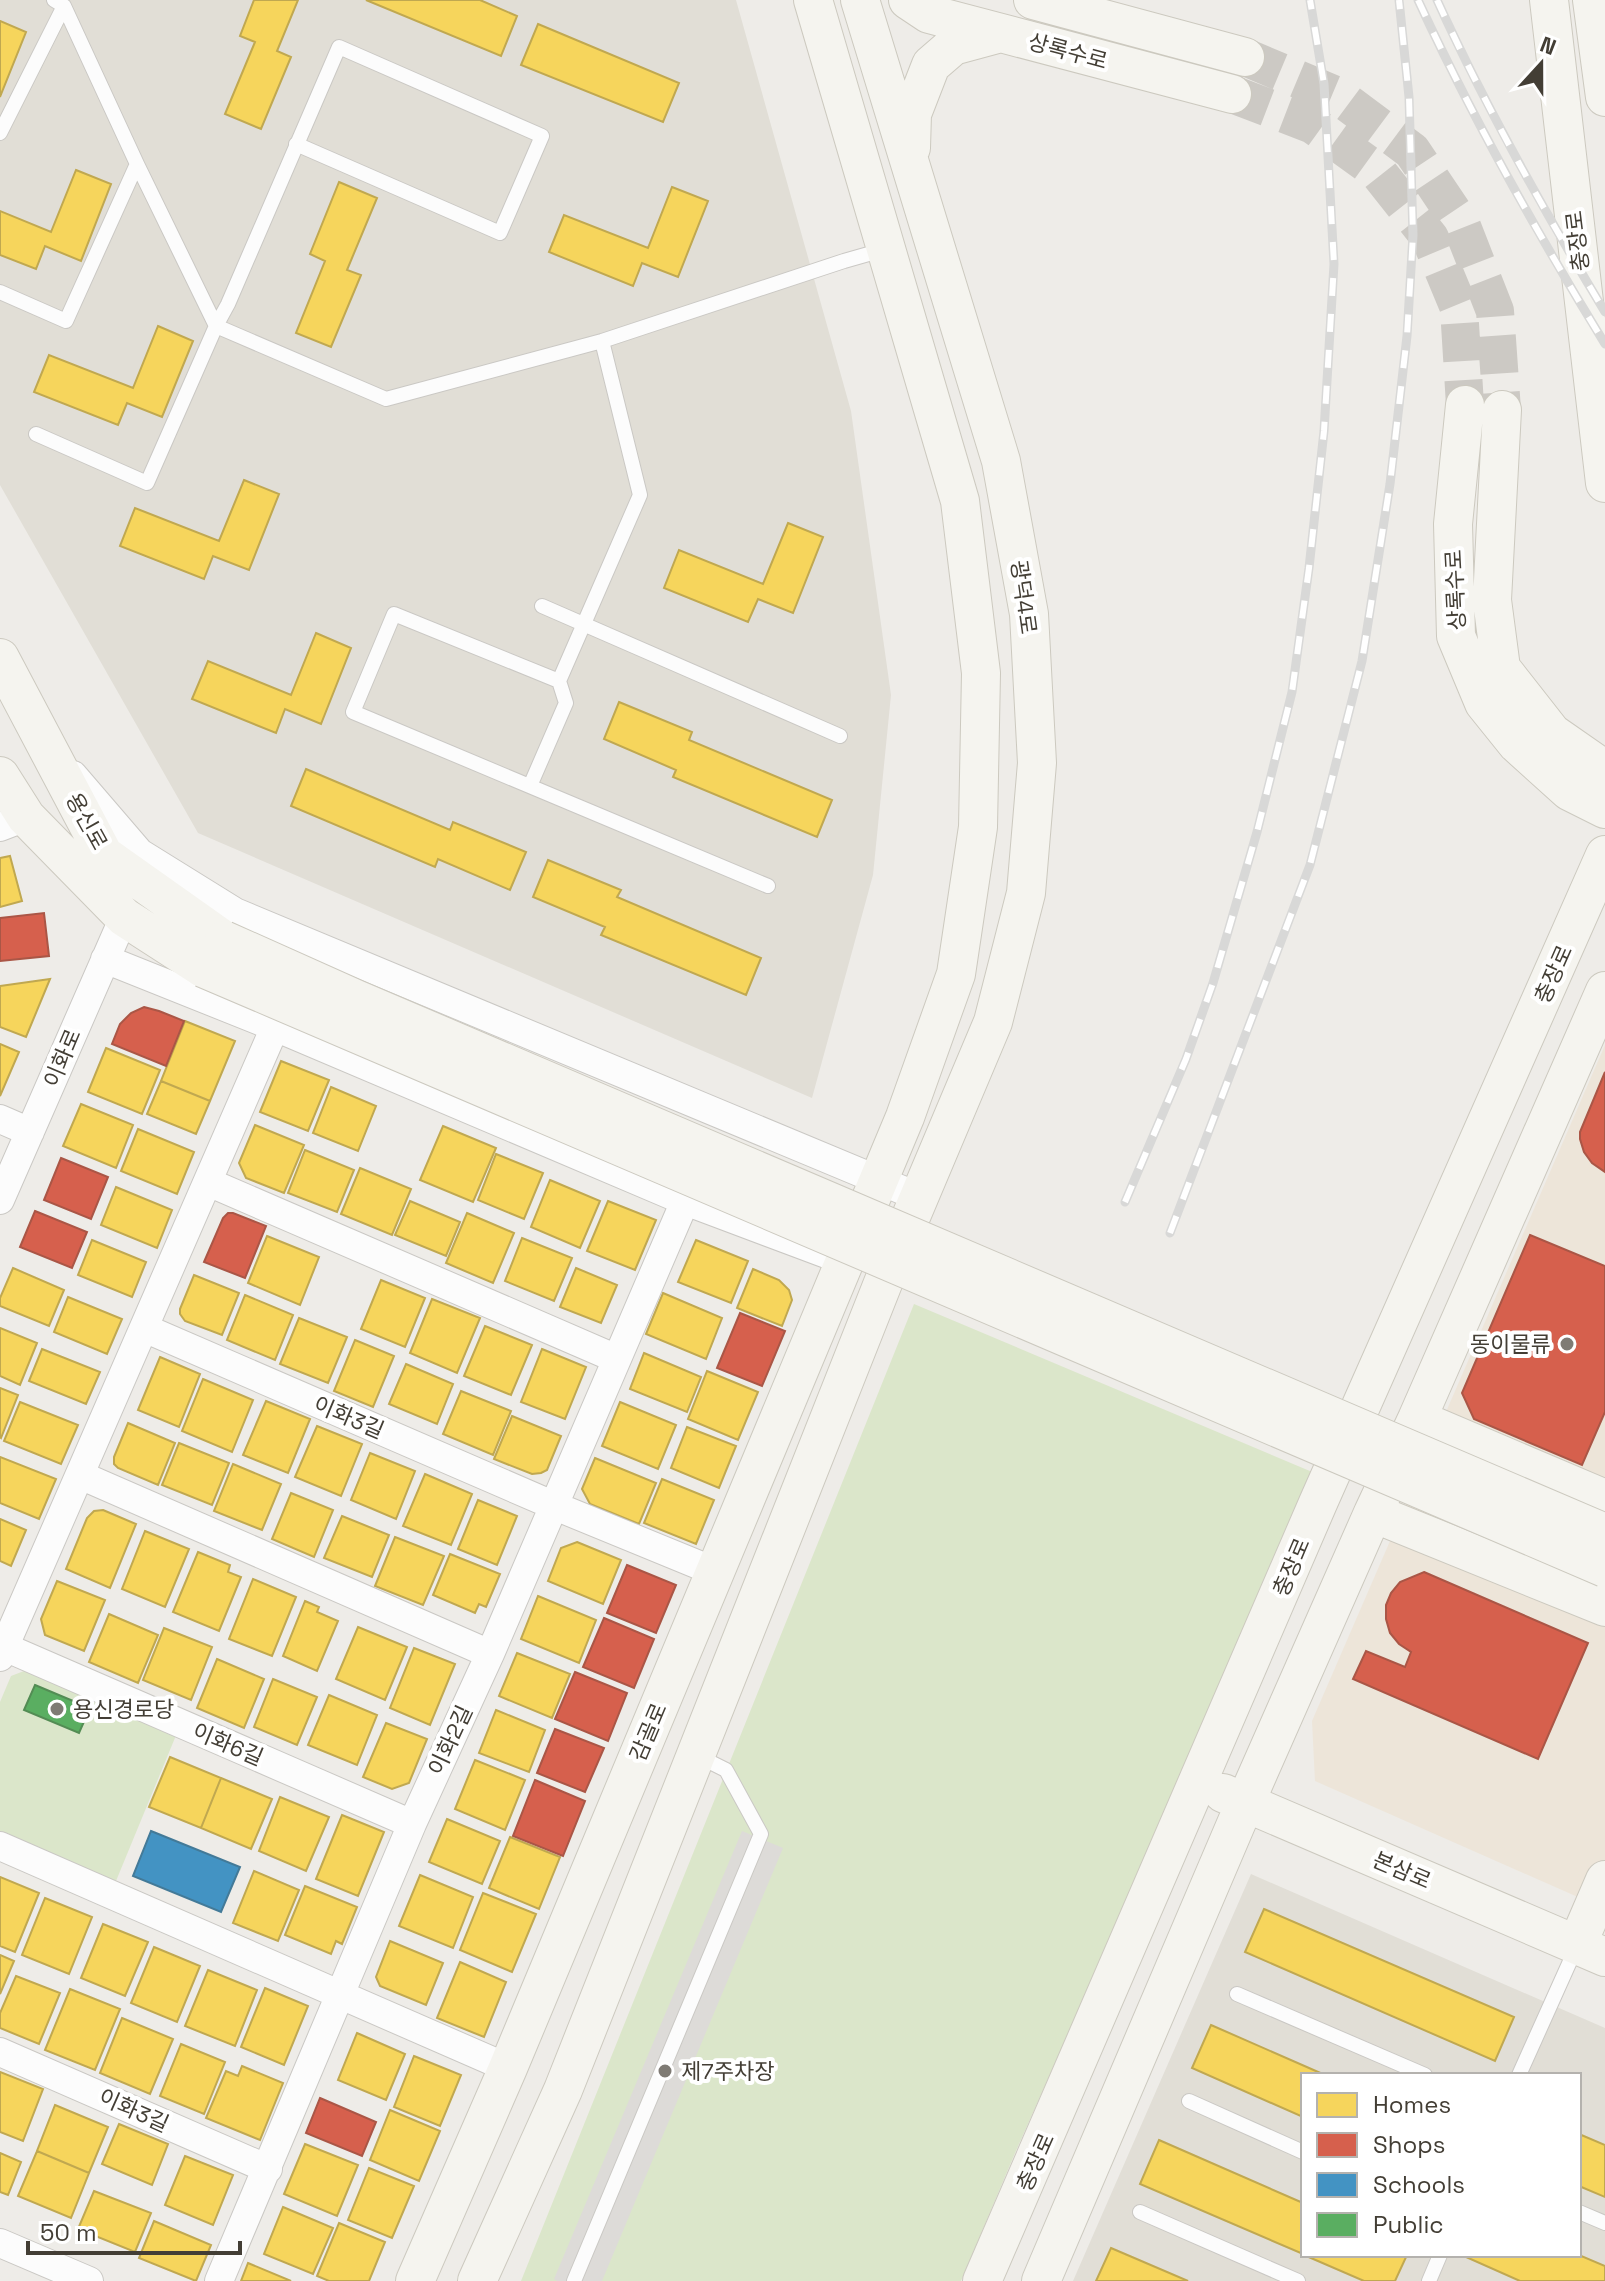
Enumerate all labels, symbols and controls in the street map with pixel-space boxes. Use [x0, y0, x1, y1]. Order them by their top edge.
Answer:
north arrow [1501, 24, 1581, 104]
street label: 상록수로 [1025, 27, 1111, 75]
text: N [1536, 30, 1560, 61]
street label: 충장로 [1559, 209, 1595, 273]
street label: 상록수로 [1439, 549, 1471, 631]
street label: 광덕4로 [1005, 558, 1043, 636]
street label: 용신로 [60, 788, 114, 854]
street label: 충장로 [1528, 941, 1578, 1007]
street label: 이화로 [37, 1025, 87, 1091]
place label: 동이물류 [1470, 1330, 1551, 1358]
marker: 동이물류 [1558, 1335, 1576, 1353]
street label: 이화3길 [309, 1390, 389, 1444]
street label: 충장로 [1266, 1534, 1316, 1600]
place label: 용신경로당 [73, 1695, 174, 1723]
street label: 감골로 [623, 1699, 673, 1765]
marker: 용신경로당 [48, 1700, 66, 1718]
street label: 이화2길 [422, 1701, 478, 1779]
street label: 이화6길 [188, 1717, 268, 1771]
street label: 본삼로 [1369, 1845, 1435, 1895]
place label: 제7주차장 [681, 2057, 774, 2085]
marker: 제7주차장 [656, 2062, 674, 2080]
legend [1301, 2073, 1581, 2257]
street label: 이화3길 [94, 2082, 174, 2138]
text: Homes [1373, 2089, 1451, 2120]
street label: 충장로 [1010, 2129, 1060, 2195]
text: Shops [1373, 2129, 1445, 2160]
text: Schools [1373, 2169, 1465, 2200]
scale bar [28, 2205, 240, 2255]
text: Public [1373, 2209, 1444, 2240]
text: 50 m [40, 2217, 97, 2248]

